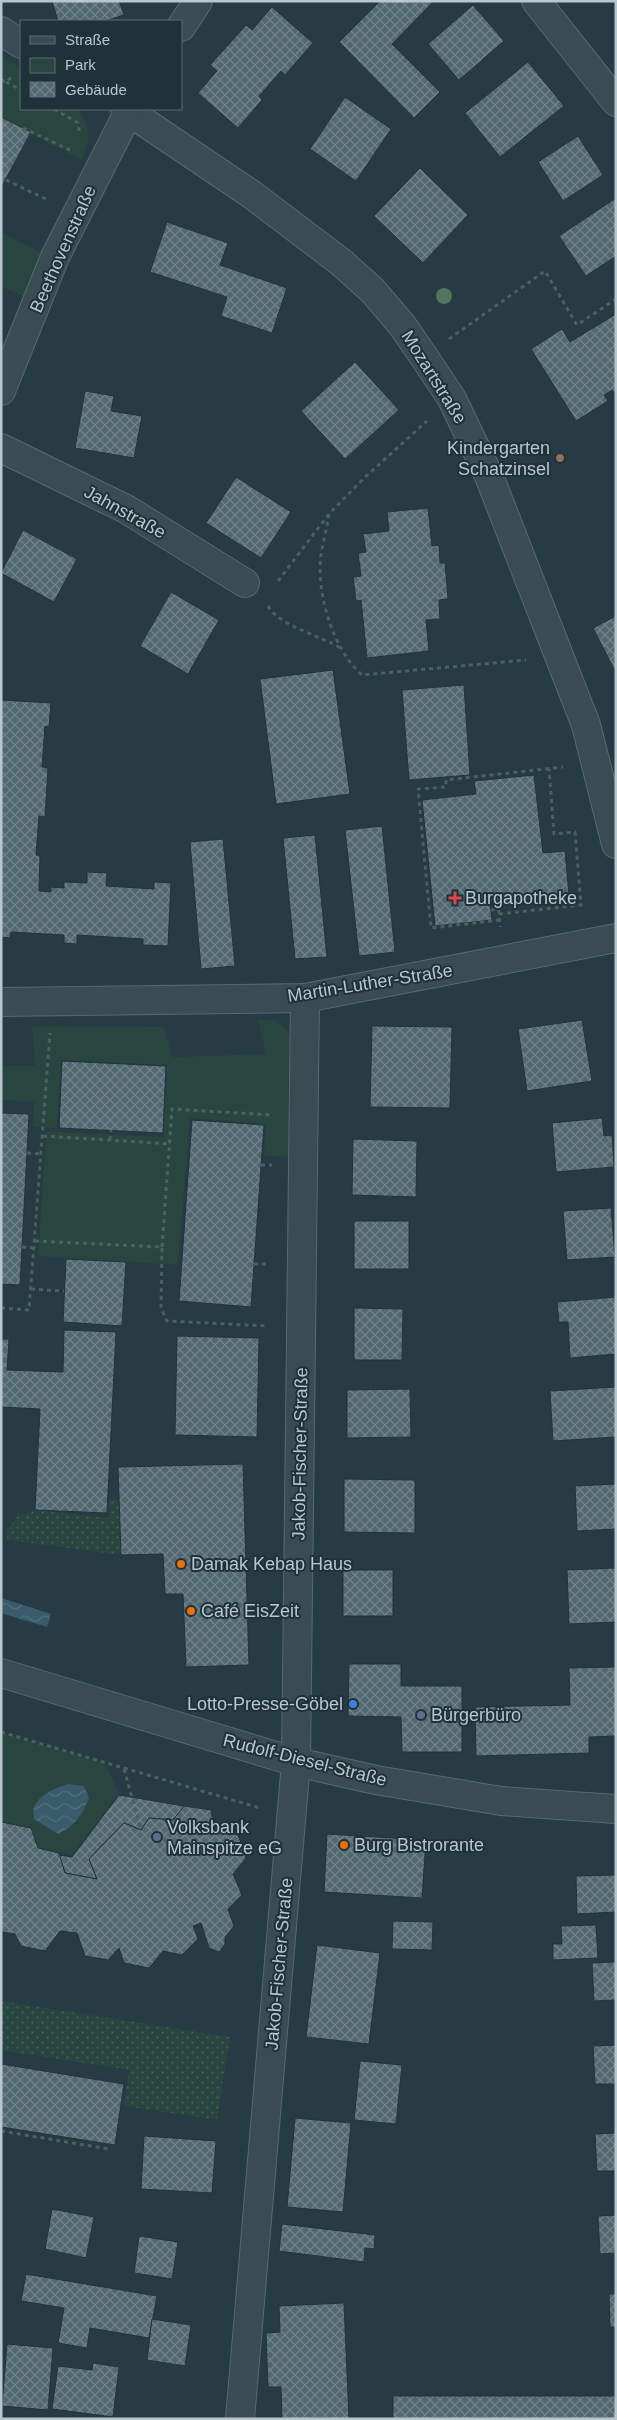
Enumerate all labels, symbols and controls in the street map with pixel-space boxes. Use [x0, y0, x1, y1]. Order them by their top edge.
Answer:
legend [20, 20, 182, 110]
text: Straße [65, 31, 110, 48]
text: Park [65, 56, 96, 73]
text: Gebäude [65, 81, 127, 98]
street label: Beethovenstraße [26, 182, 100, 316]
street label: Mozartstraße [397, 327, 471, 427]
place label: Kindergarten Schatzinsel [447, 438, 550, 479]
marker: Kindergarten Schatzinsel [554, 452, 566, 464]
street label: Jahnstraße [81, 481, 169, 543]
place label: Burgapotheke [465, 888, 577, 908]
marker: Burgapotheke [449, 892, 461, 904]
street label: Martin-Luther-Straße [286, 960, 454, 1006]
street label: Jakob-Fischer-Straße [288, 1367, 312, 1541]
place label: Damak Kebap Haus [191, 1554, 352, 1574]
marker: Damak Kebap Haus [175, 1558, 187, 1570]
place label: Café EisZeit [201, 1601, 299, 1621]
marker: Café EisZeit [185, 1605, 197, 1617]
place label: Lotto-Presse-Göbel [187, 1694, 343, 1714]
marker: Lotto-Presse-Göbel [347, 1698, 359, 1710]
place label: Bürgerbüro [431, 1705, 521, 1725]
marker: Bürgerbüro [415, 1709, 427, 1721]
street label: Rudolf-Diesel-Straße [221, 1730, 389, 1790]
place label: Volksbank Mainspitze eG [167, 1817, 282, 1858]
marker: Volksbank Mainspitze eG [151, 1831, 163, 1843]
place label: Burg Bistrorante [354, 1835, 484, 1855]
marker: Burg Bistrorante [338, 1839, 350, 1851]
street label: Jakob-Fischer-Straße [261, 1877, 297, 2051]

